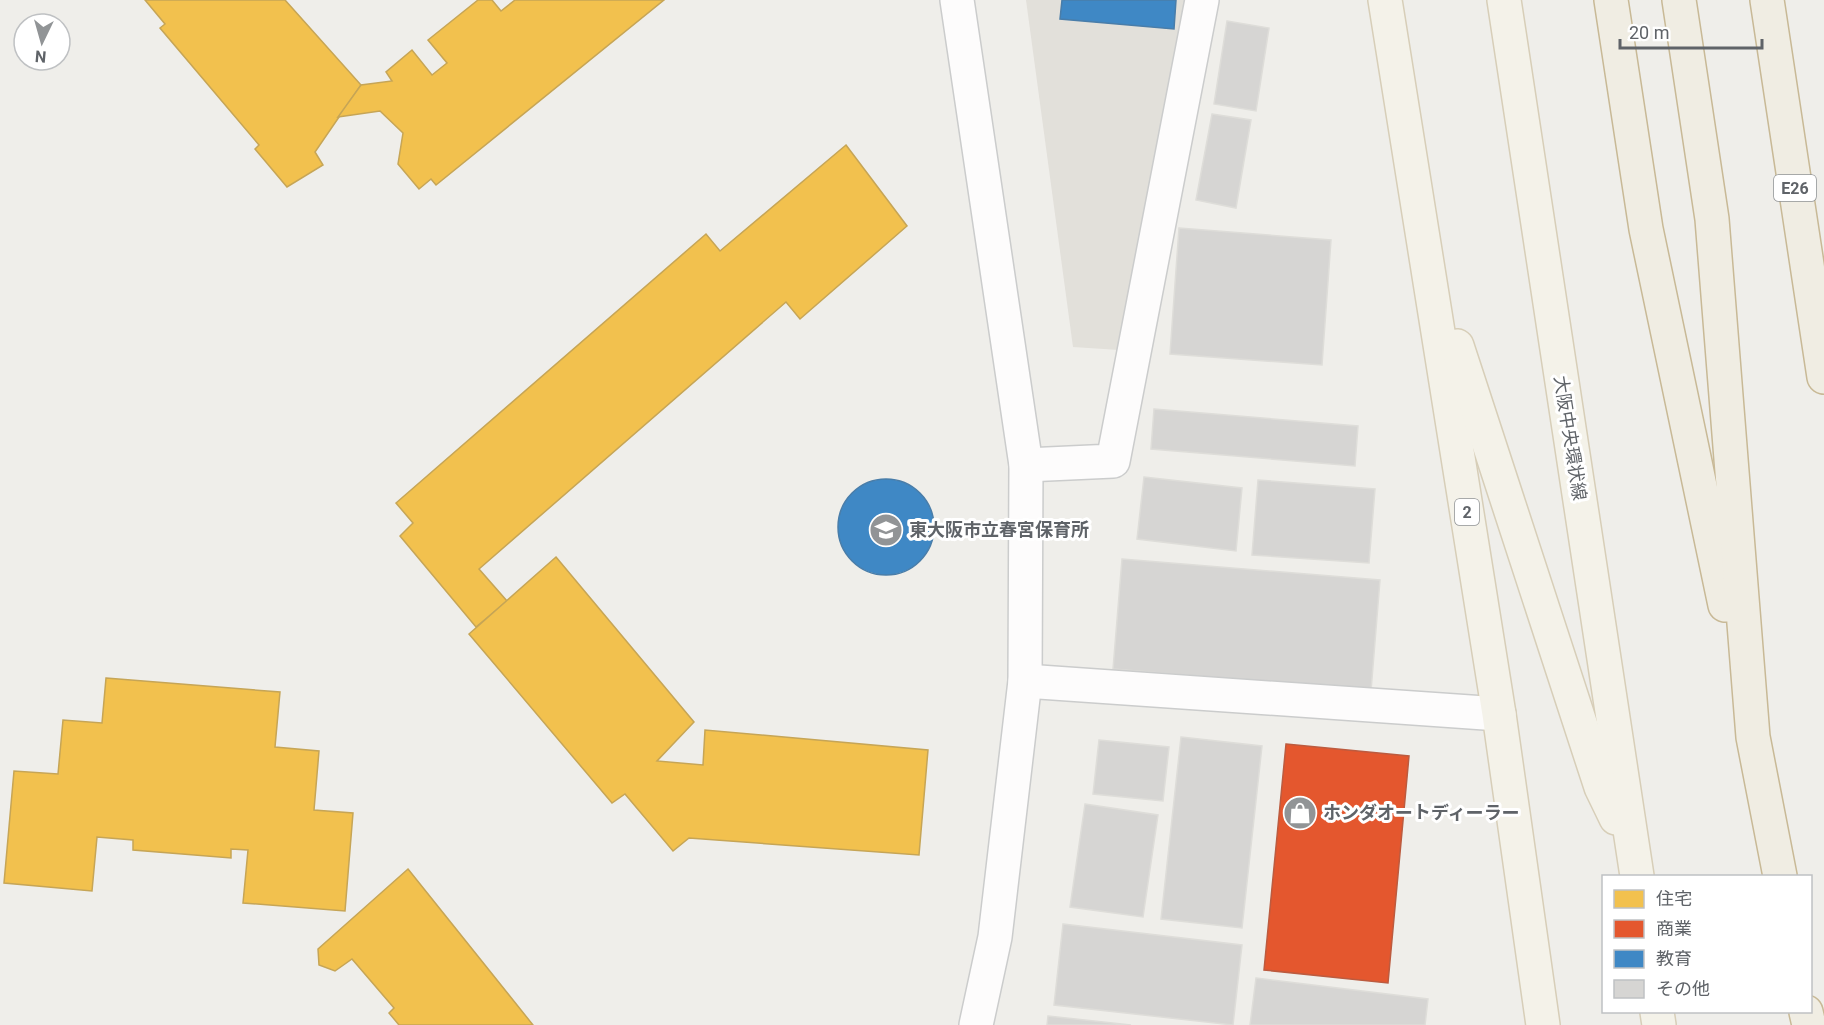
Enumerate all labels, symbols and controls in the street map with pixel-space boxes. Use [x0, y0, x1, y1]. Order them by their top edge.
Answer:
north arrow [12, 12, 72, 72]
scale bar [1620, 12, 1762, 50]
text: 20 m [1629, 22, 1669, 43]
text: N [34, 46, 47, 66]
road number: E26 [1774, 175, 1816, 201]
street label: 大阪中央環状線 [1550, 374, 1591, 502]
road number: 2 [1455, 499, 1479, 525]
school or university icon: 東大阪市立春宮保育所 [868, 512, 904, 548]
place label: 東大阪市立春宮保育所 [909, 519, 1089, 540]
shop icon: ホンダオートディーラー [1282, 795, 1318, 831]
place label: ホンダオートディーラー [1323, 802, 1520, 823]
legend [1602, 875, 1812, 1013]
text: 住宅 [1656, 888, 1692, 909]
text: 商業 [1656, 918, 1692, 939]
text: 教育 [1656, 948, 1692, 969]
text: その他 [1656, 978, 1710, 999]

